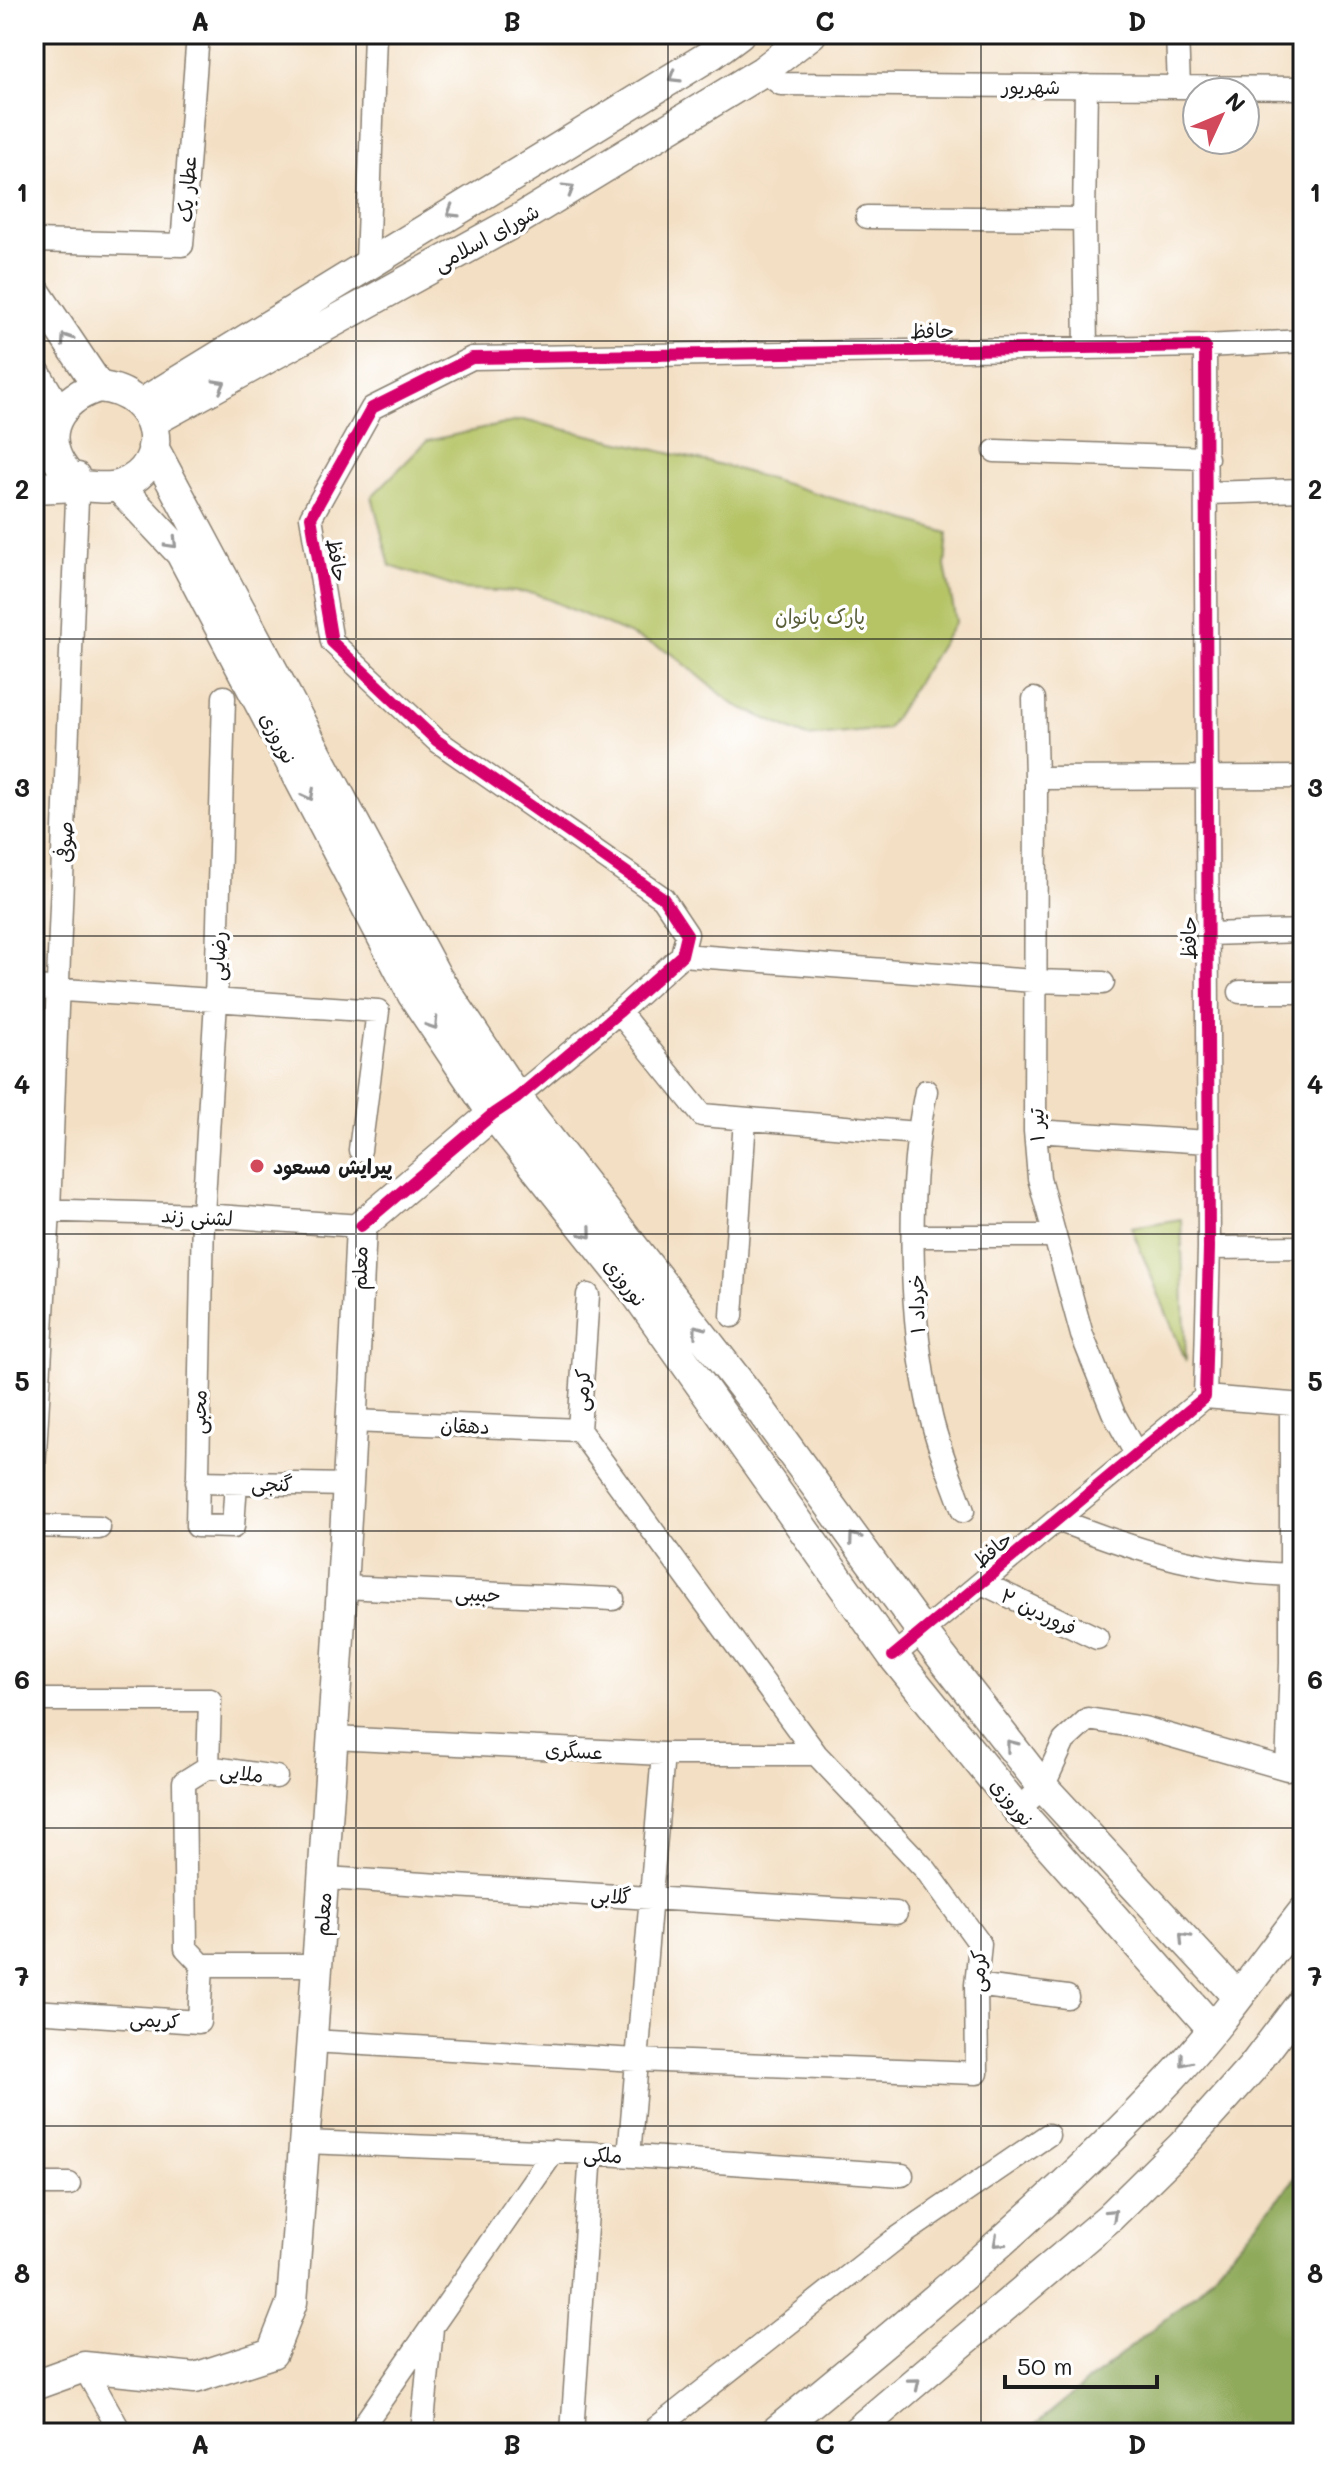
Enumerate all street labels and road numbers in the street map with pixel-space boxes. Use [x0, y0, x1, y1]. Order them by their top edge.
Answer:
street label: شهریور [1000, 73, 1060, 100]
street label: عطار یک [171, 155, 201, 223]
street label: شورای اسلامی [429, 197, 544, 278]
street label: حافظ [910, 317, 954, 343]
street label: حافظ [321, 536, 355, 584]
street label: نوروزی [254, 707, 304, 769]
street label: صوفی [50, 821, 78, 863]
street label: حافظ [1175, 916, 1201, 960]
street label: رضایی [203, 931, 232, 981]
street label: تیر ۱ [1022, 1107, 1050, 1142]
street label: لشنی زند [160, 1201, 234, 1232]
street label: معلم [345, 1246, 376, 1290]
street label: نوروزی [599, 1252, 653, 1312]
street label: خرداد ۱ [902, 1274, 930, 1334]
street label: کرمی [567, 1368, 596, 1412]
street label: محبی [185, 1389, 212, 1435]
street label: دهقان [440, 1411, 490, 1439]
street label: گنجی [251, 1470, 293, 1497]
street label: حافظ [967, 1525, 1017, 1573]
street label: حبیبی [454, 1579, 501, 1608]
street label: فروردین ۲ [997, 1582, 1081, 1640]
street label: عسگری [544, 1736, 604, 1764]
street label: ملایی [218, 1756, 265, 1789]
street label: نوروزی [985, 1772, 1041, 1832]
street label: گلابی [590, 1881, 632, 1910]
street label: معلم [308, 1891, 339, 1937]
street label: کرمی [963, 1949, 992, 1993]
street label: کریمی [129, 2004, 181, 2035]
street label: ملکی [583, 2140, 623, 2169]

